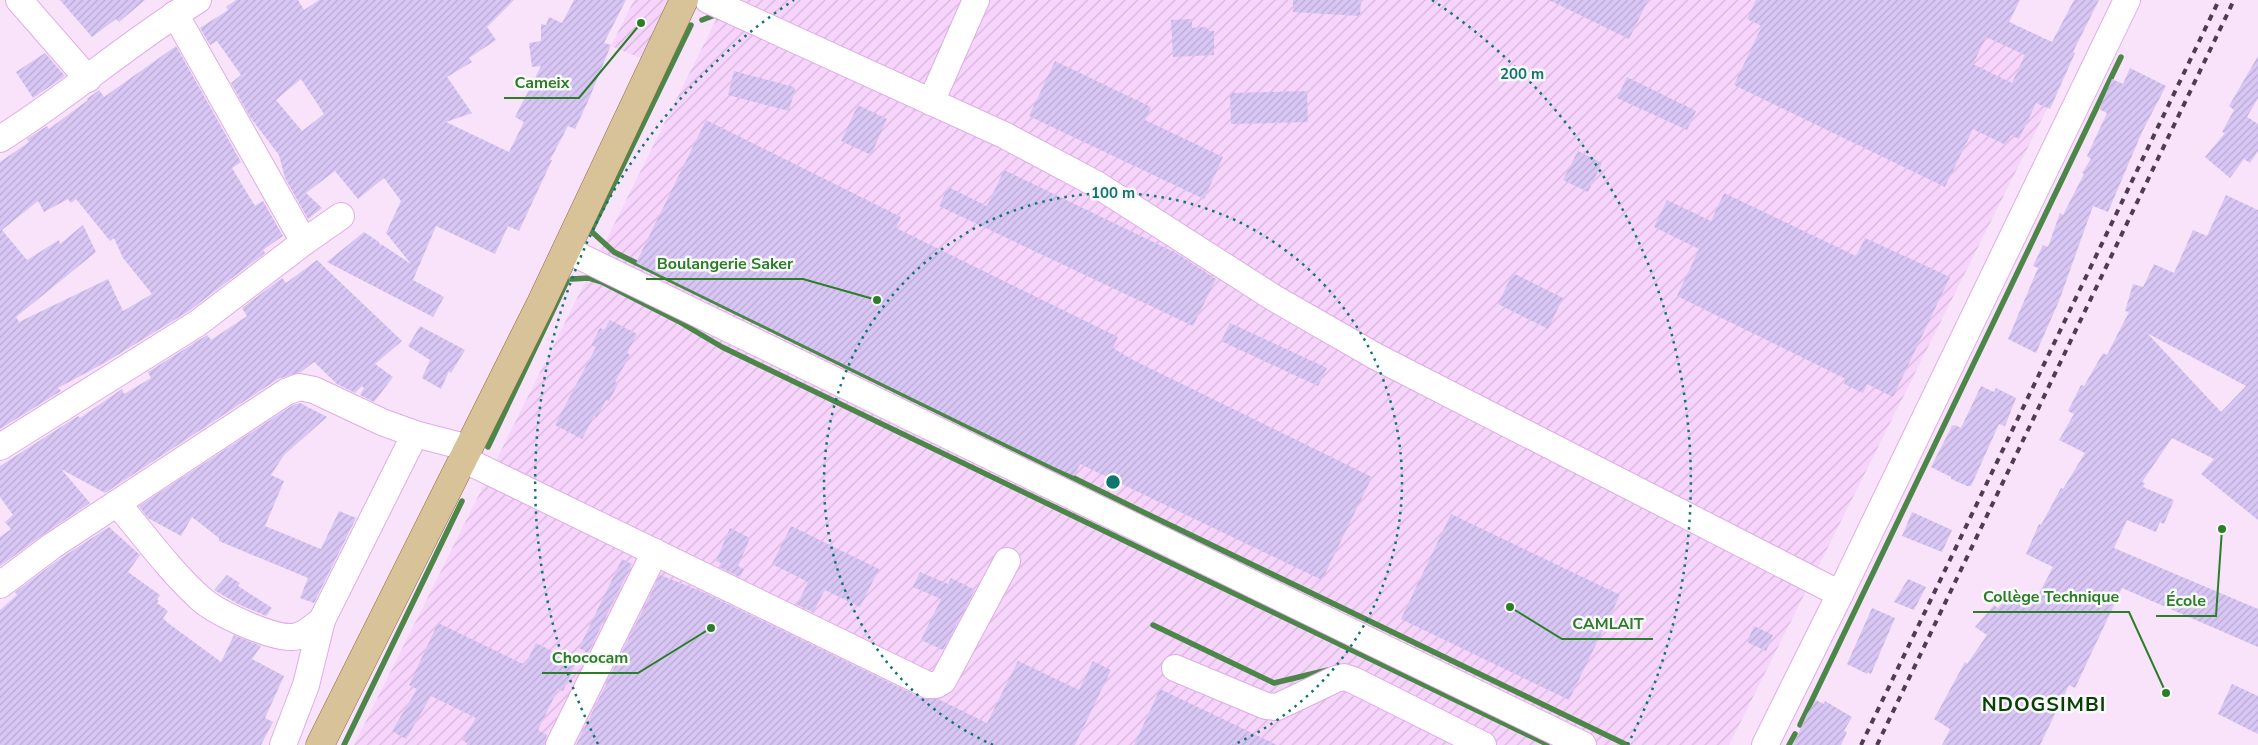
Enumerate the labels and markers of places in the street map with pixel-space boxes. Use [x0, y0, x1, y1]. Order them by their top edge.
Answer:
callout: Cameix [504, 67, 579, 98]
callout: Boulangerie Saker [646, 248, 803, 279]
centre of rings [1104, 473, 1122, 491]
callout: Collège Technique [1973, 581, 2129, 612]
callout: École [2156, 585, 2216, 616]
callout: CAMLAIT [1562, 608, 1653, 639]
callout: Chococam [542, 642, 638, 673]

